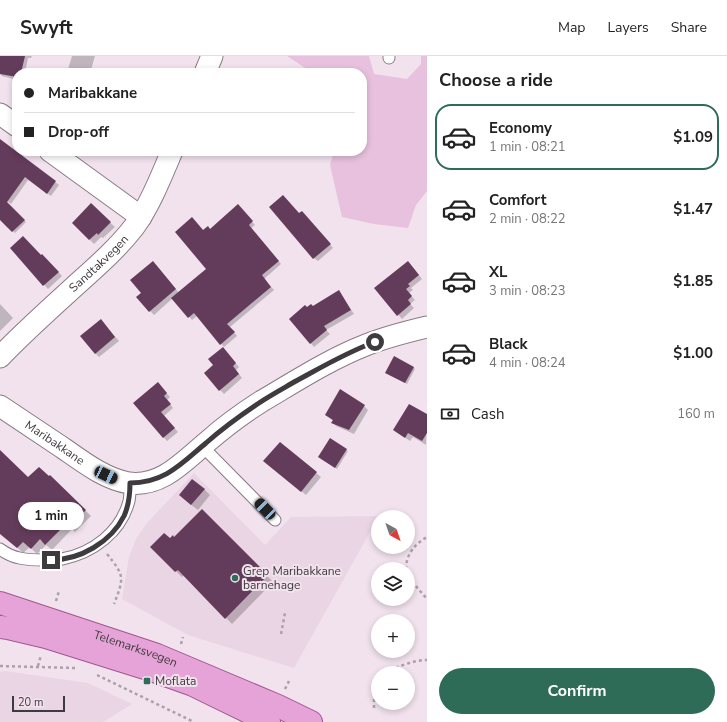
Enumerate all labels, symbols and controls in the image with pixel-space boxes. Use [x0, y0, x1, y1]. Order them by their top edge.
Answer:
text: Swyft [20, 15, 73, 41]
text: Map [558, 18, 585, 37]
text: Layers [607, 18, 649, 37]
text: Share [671, 18, 707, 37]
text: Choose a ride [439, 68, 553, 92]
text: Maribakkane [48, 83, 137, 103]
text: Economy [489, 118, 552, 138]
icon: car [441, 119, 477, 155]
text: Drop-off [48, 122, 109, 142]
text: $1.09 [673, 127, 713, 147]
text: 1 min · 08:21 [489, 138, 565, 156]
text: Comfort [489, 190, 546, 210]
icon: car [441, 191, 477, 227]
text: $1.47 [673, 199, 713, 219]
text: 2 min · 08:22 [489, 210, 565, 228]
street label: Sandtakvegen [65, 231, 132, 296]
text: XL [489, 262, 508, 282]
icon: car [441, 263, 477, 299]
text: $1.85 [673, 271, 713, 291]
text: 3 min · 08:23 [489, 282, 565, 300]
route start [366, 333, 384, 351]
text: Black [489, 334, 527, 354]
icon: car [441, 335, 477, 371]
text: $1.00 [673, 343, 713, 363]
text: 4 min · 08:24 [489, 354, 565, 372]
icon: cash [439, 403, 461, 425]
text: Cash [471, 404, 505, 424]
text: 160 m [677, 405, 715, 423]
street label: Maribakkane [22, 417, 88, 469]
car [93, 464, 119, 486]
car [252, 496, 278, 522]
callout: 1 min [18, 502, 84, 530]
text: 1 min [34, 507, 68, 525]
north arrow [371, 510, 415, 554]
map controls [371, 510, 415, 710]
route end [42, 551, 60, 569]
button: layers [371, 562, 415, 606]
place label: Grep Maribakkane barnehage [243, 563, 341, 593]
marker: Grep Maribakkane barnehage [230, 573, 240, 583]
button: + [371, 614, 415, 658]
street label: Telemarksvegen [92, 627, 180, 671]
button: − [371, 666, 415, 710]
button: Confirm [439, 668, 715, 714]
place label: Moflata [155, 673, 196, 689]
marker: Moflata [142, 676, 152, 686]
scale bar [12, 694, 65, 713]
text: 20 m [18, 695, 43, 710]

